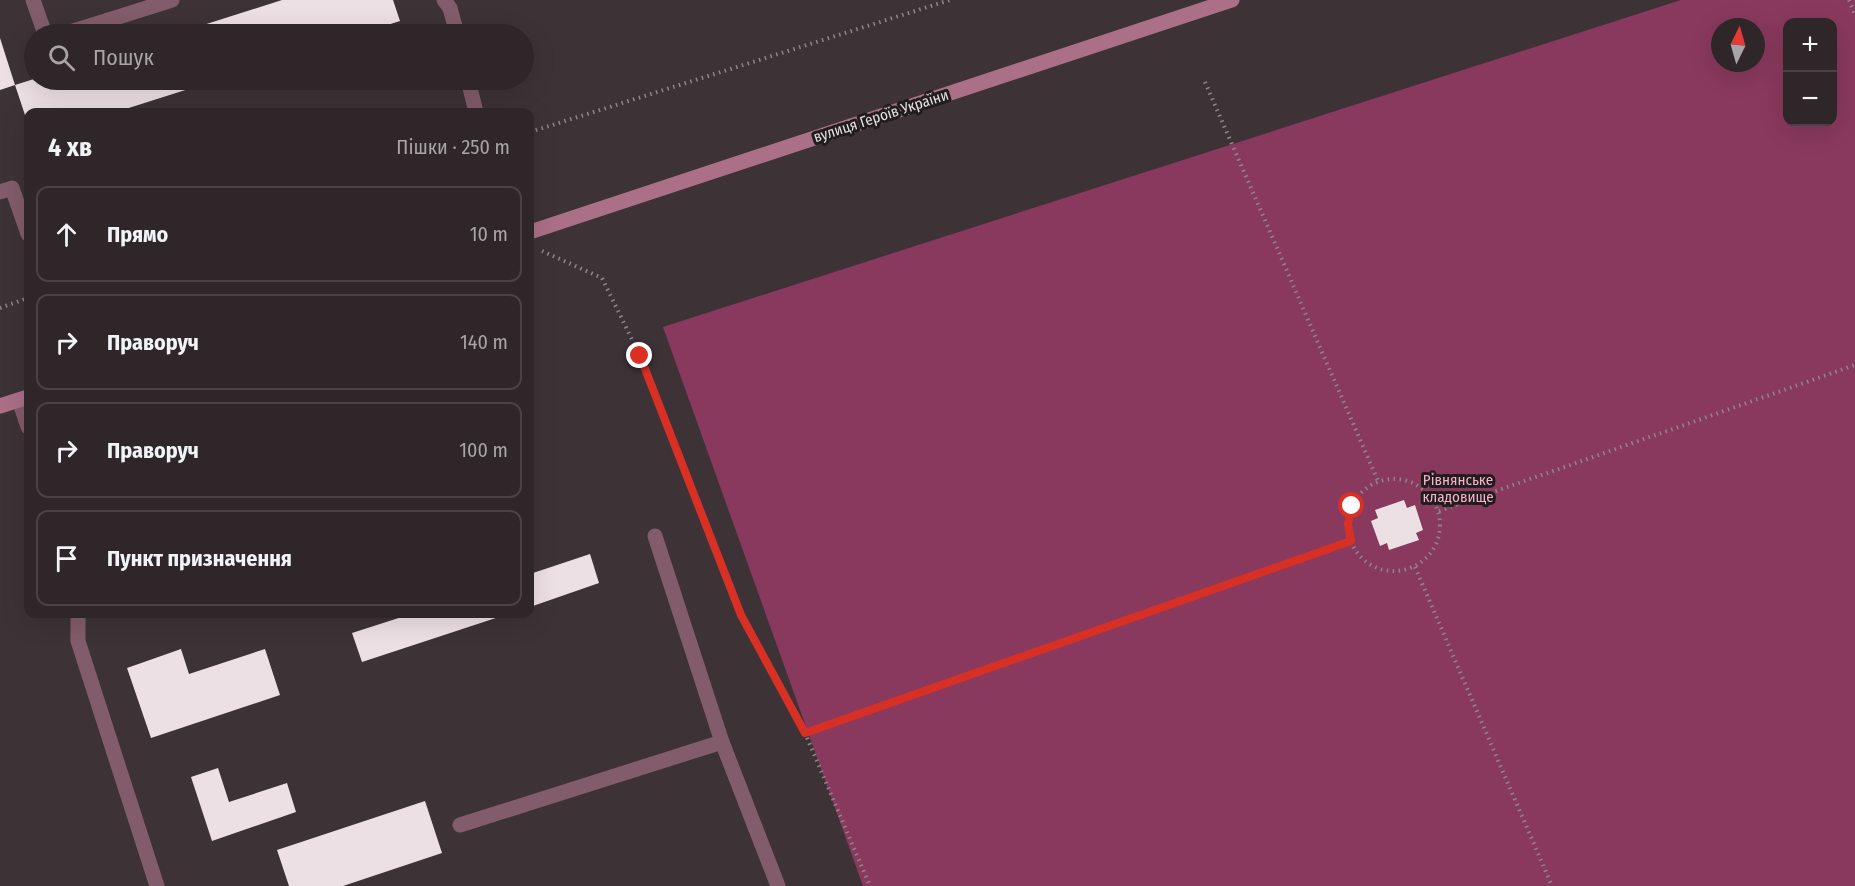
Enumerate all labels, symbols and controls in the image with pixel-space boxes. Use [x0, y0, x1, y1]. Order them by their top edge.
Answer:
north arrow [1711, 18, 1765, 72]
map controls [1783, 18, 1837, 126]
button: + [1783, 18, 1837, 72]
search box [24, 24, 534, 90]
icon: search [45, 41, 78, 74]
text: Пошук [93, 44, 154, 71]
button: − [1783, 72, 1837, 126]
street label: вулиця Героїв України [811, 86, 951, 146]
text: 4 хв [48, 132, 92, 163]
text: Пішки · 250 m [396, 135, 510, 159]
icon: ahead [50, 218, 83, 251]
text: Прямо [107, 221, 168, 248]
text: 10 m [470, 222, 508, 246]
icon: right [50, 326, 83, 359]
text: Праворуч [107, 329, 199, 356]
text: 140 m [460, 330, 508, 354]
route end [626, 342, 652, 368]
icon: right [50, 434, 83, 467]
text: Праворуч [107, 437, 199, 464]
text: 100 m [459, 438, 508, 462]
park label: Рівнянське кладовище [1422, 471, 1494, 506]
route start [1338, 492, 1364, 518]
icon: arrive [50, 542, 83, 575]
text: Пункт призначення [107, 545, 292, 572]

